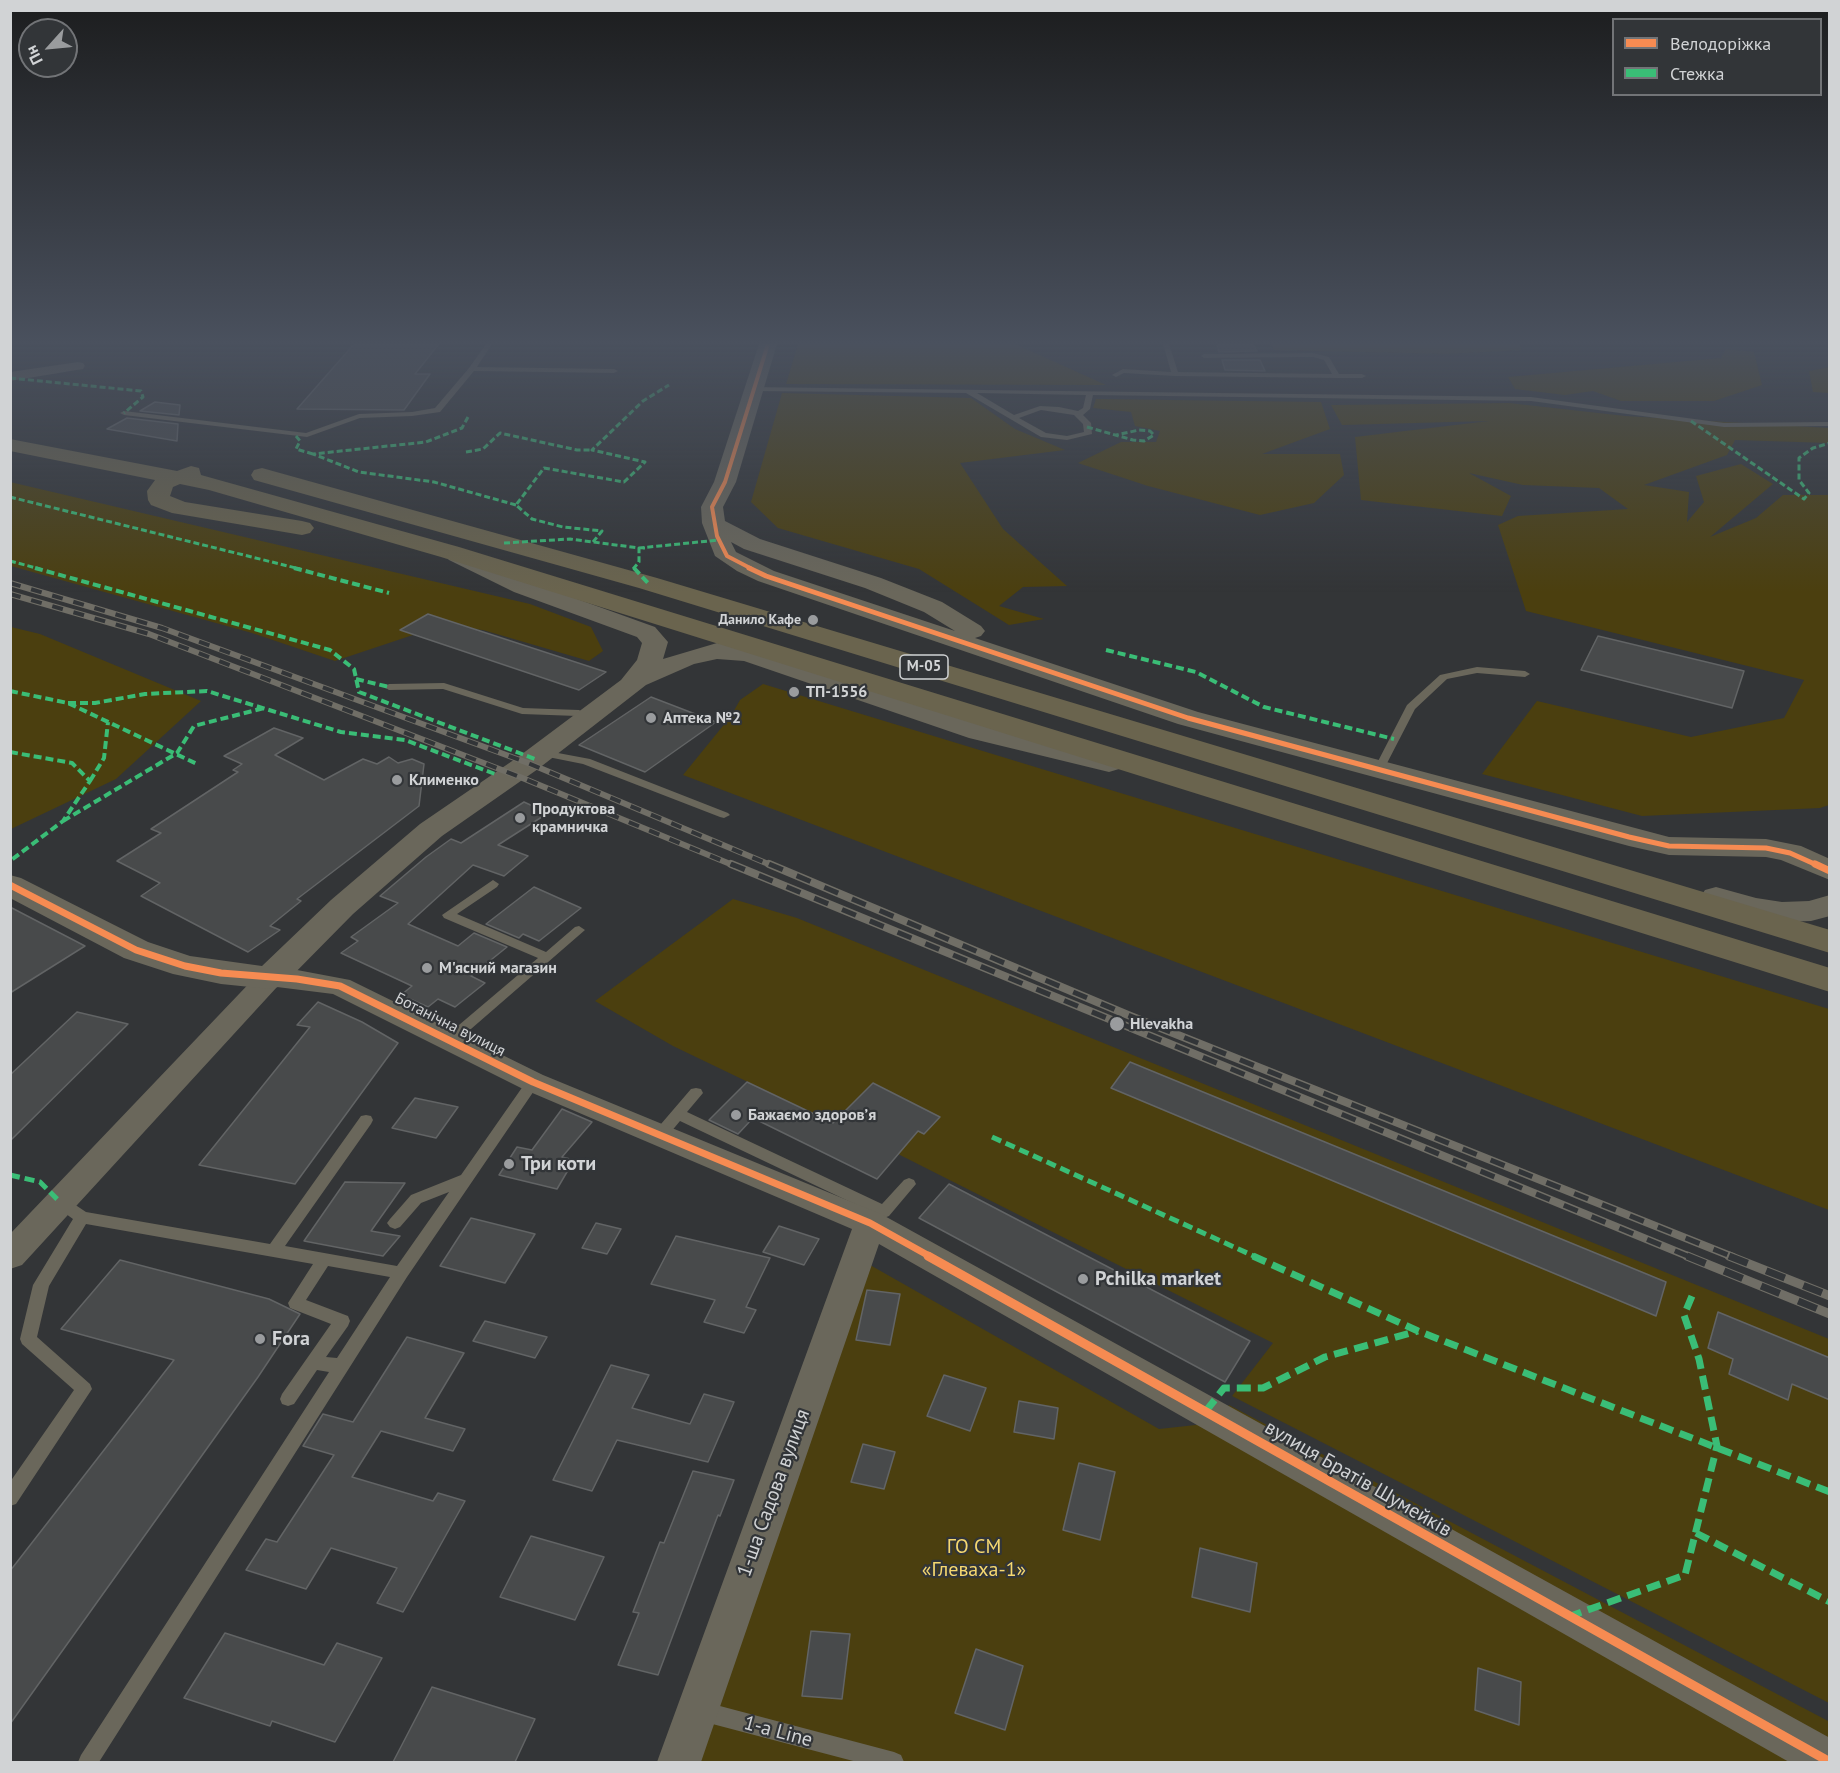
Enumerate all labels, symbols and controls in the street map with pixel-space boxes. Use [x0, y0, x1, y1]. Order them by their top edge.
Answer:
north arrow [18, 18, 78, 78]
legend [1612, 18, 1822, 96]
text: Велодоріжка [1670, 32, 1771, 55]
text: Пн [21, 42, 47, 68]
text: Стежка [1670, 62, 1724, 85]
place label: Данило Кафе [718, 612, 801, 628]
marker: Данило Кафе [806, 613, 820, 627]
road number: М-05 [900, 655, 948, 679]
place label: ТП-1556 [806, 682, 867, 702]
marker: ТП-1556 [787, 685, 801, 699]
place label: Аптека №2 [663, 708, 741, 728]
marker: Аптека №2 [644, 711, 658, 725]
place label: Клименко [409, 770, 479, 790]
marker: Клименко [390, 773, 404, 787]
place label: Продуктова крамничка [532, 799, 615, 837]
marker: Продуктова крамничка [513, 811, 527, 825]
place label: М'ясний магазин [439, 958, 557, 978]
marker: М'ясний магазин [420, 961, 434, 975]
street label: Ботанічна вулиця [392, 989, 508, 1061]
place label: Hlevakha [1130, 1014, 1193, 1034]
marker: Hlevakha [1108, 1015, 1126, 1033]
place label: Бажаємо здоровʼя [748, 1105, 876, 1125]
marker: Бажаємо здоровʼя [729, 1108, 743, 1122]
place label: Три коти [521, 1152, 596, 1176]
marker: Три коти [502, 1157, 516, 1171]
place label: Pchilka market [1095, 1267, 1221, 1291]
marker: Pchilka market [1076, 1272, 1090, 1286]
place label: Fora [272, 1327, 310, 1351]
marker: Fora [253, 1332, 267, 1346]
street label: 1-ша Садова вулиця [733, 1406, 815, 1580]
street label: вулиця Братів Шумейків [1260, 1416, 1456, 1542]
park label: ГО СМ «Глеваха-1» [922, 1535, 1026, 1582]
street label: 1-a Line [741, 1711, 815, 1753]

